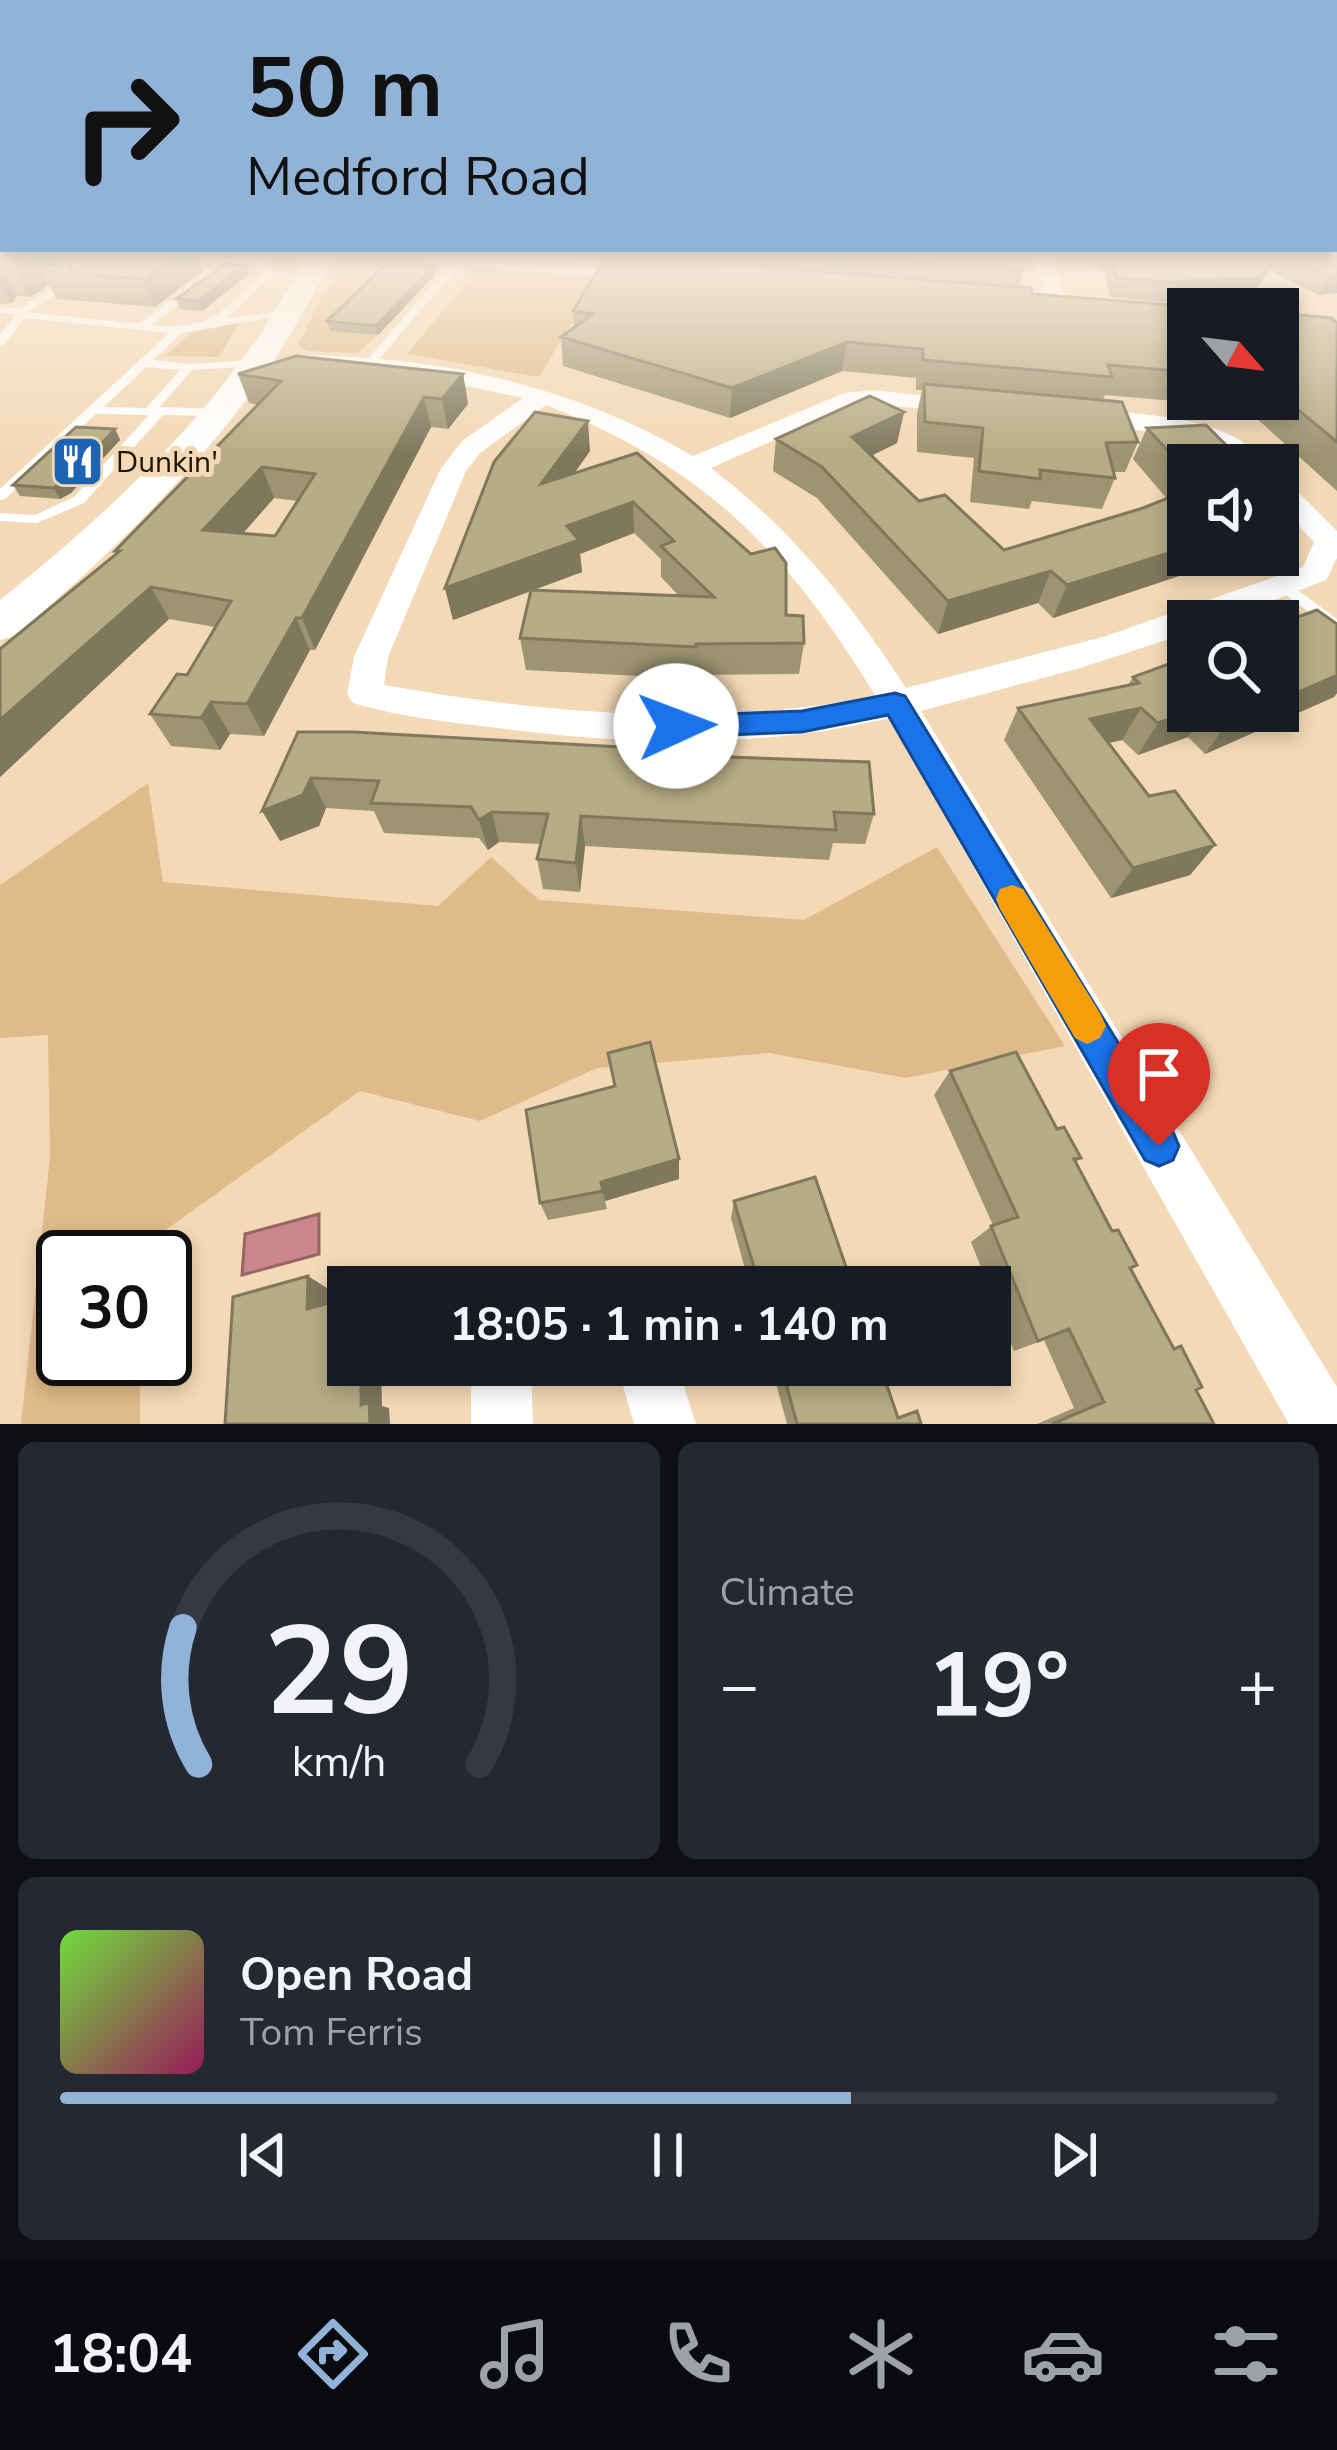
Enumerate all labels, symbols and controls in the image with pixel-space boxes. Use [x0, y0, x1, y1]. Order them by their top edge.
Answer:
text: 50 m [246, 31, 443, 146]
icon: right [48, 48, 204, 204]
text: Medford Road [246, 140, 590, 214]
north arrow [1167, 288, 1299, 420]
map controls [1167, 288, 1299, 732]
restaurant icon: Dunkin' [49, 434, 105, 490]
place label: Dunkin' [116, 442, 218, 483]
button: sound [1167, 444, 1299, 576]
button: search [1167, 600, 1299, 732]
position arrow [613, 663, 739, 789]
pin [1108, 1023, 1210, 1146]
icon: arrive [1126, 1041, 1192, 1107]
speed limit sign: 30 [36, 1230, 192, 1386]
text: 18:05 · 1 min · 140 m [449, 1295, 889, 1356]
text: Climate [720, 1566, 855, 1619]
text: 29 [264, 1587, 414, 1757]
text: 19° [927, 1625, 1069, 1748]
text: − [720, 1641, 759, 1731]
text: + [1237, 1641, 1277, 1731]
text: km/h [291, 1732, 386, 1790]
text: Open Road [240, 1945, 473, 2006]
text: Tom Ferris [240, 2006, 423, 2059]
icon: previous [230, 2122, 296, 2188]
icon: pause [635, 2122, 701, 2188]
icon: next [1041, 2122, 1107, 2188]
icon: directions [291, 2312, 375, 2396]
icon: music [473, 2312, 557, 2396]
icon: phone [656, 2312, 740, 2396]
icon: climate [839, 2312, 923, 2396]
icon: car [1021, 2312, 1105, 2396]
icon: filters [1204, 2312, 1288, 2396]
text: 18:04 [49, 2317, 192, 2391]

